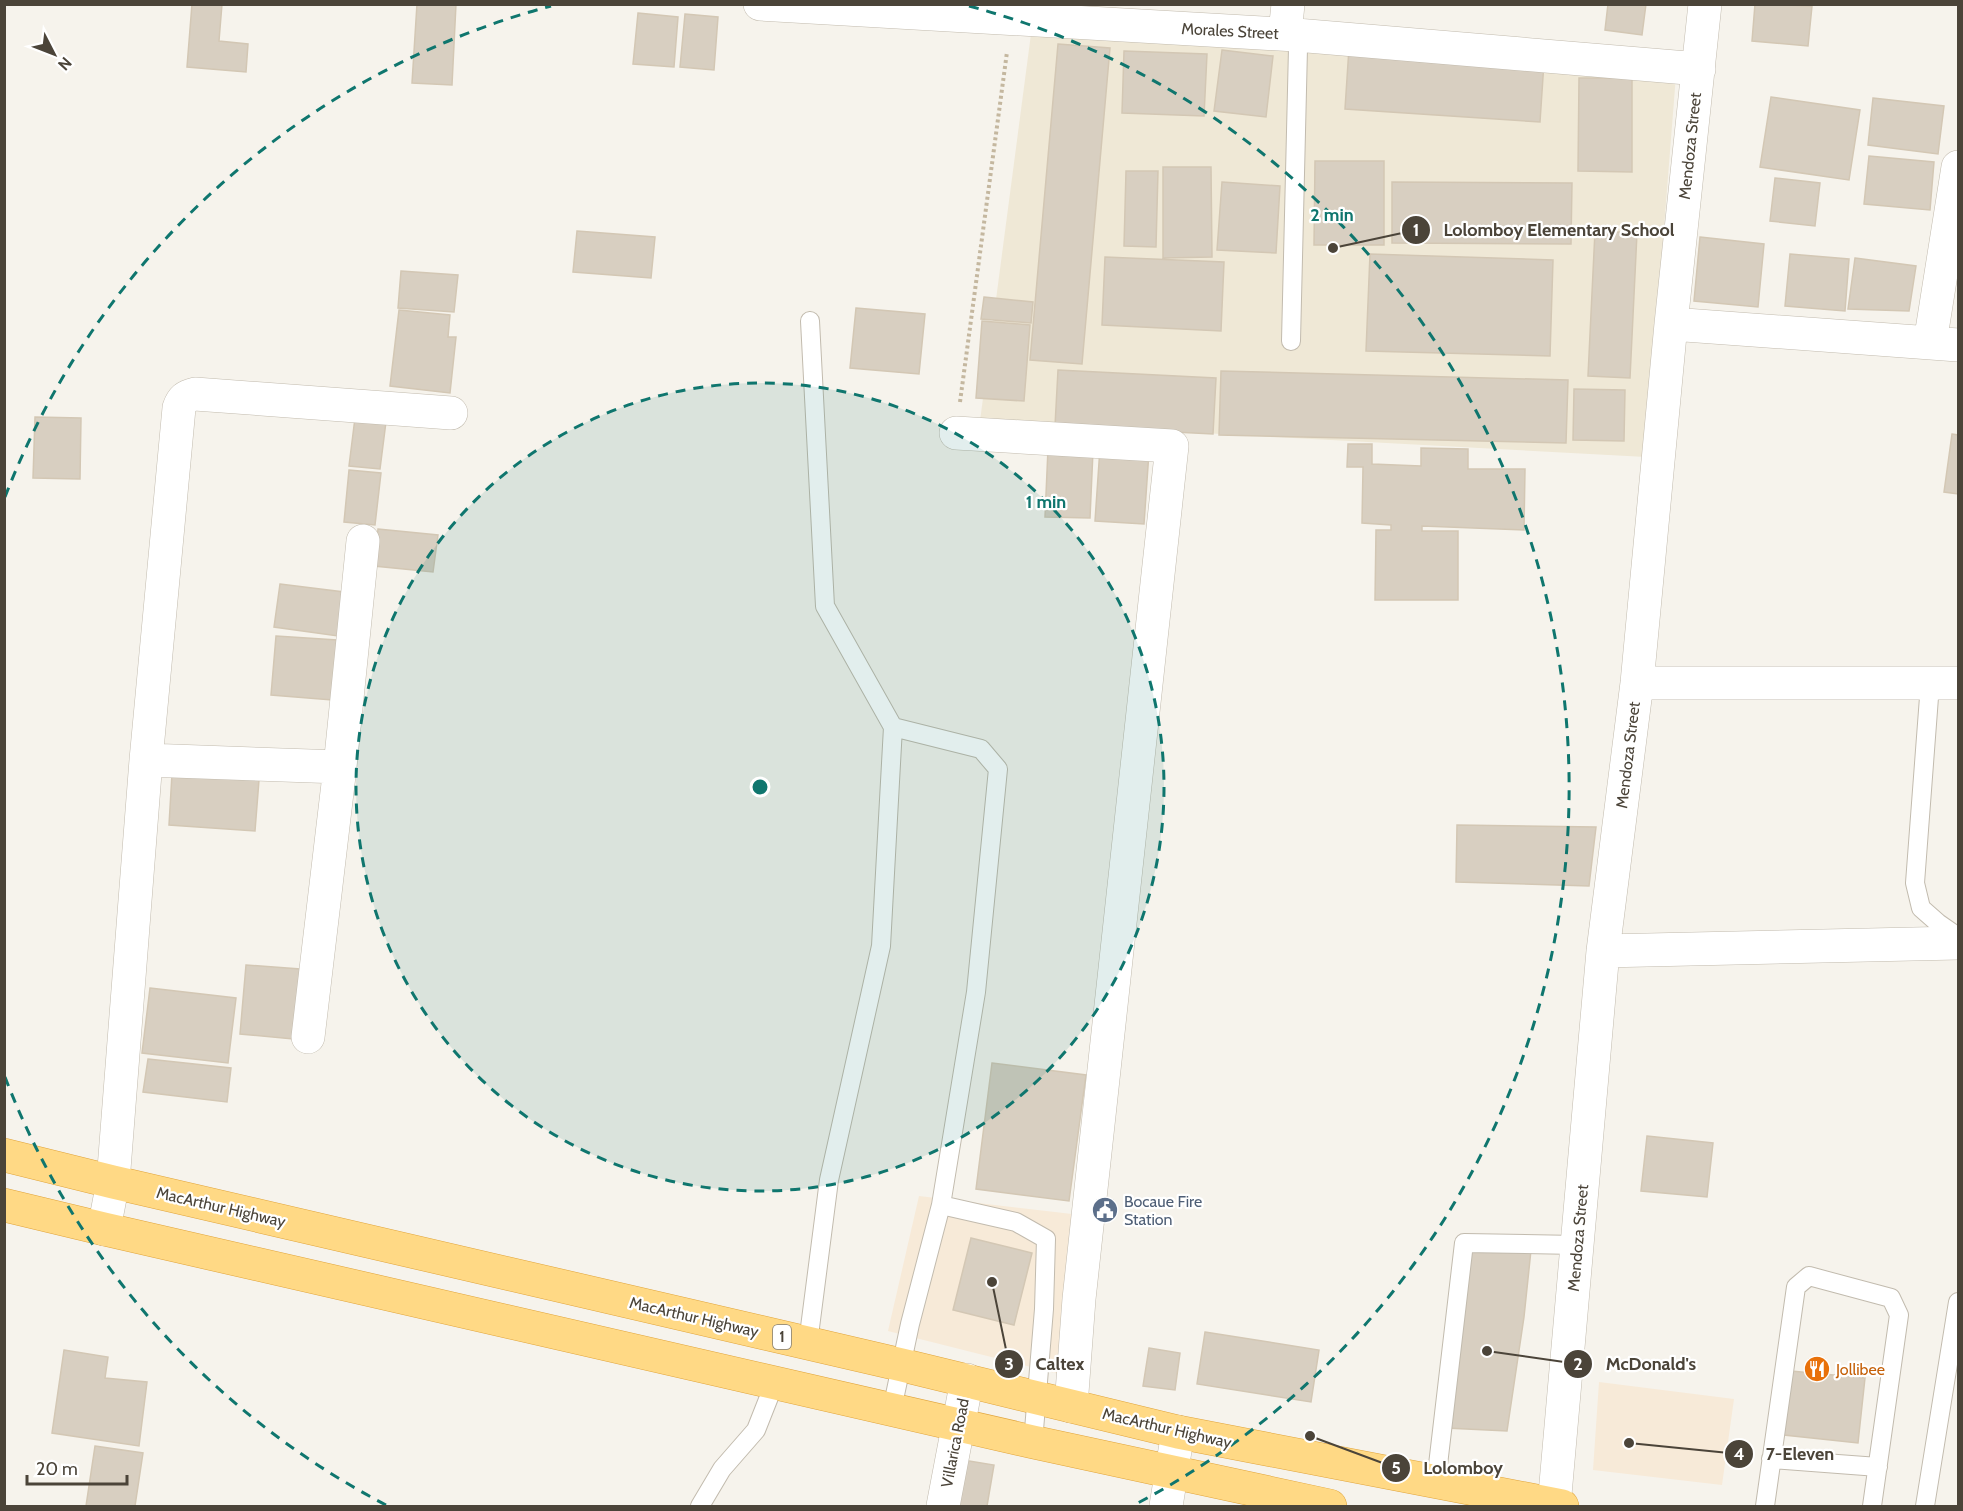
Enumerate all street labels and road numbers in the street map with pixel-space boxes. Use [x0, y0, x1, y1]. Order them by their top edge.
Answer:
street label: Morales Street [1181, 19, 1280, 43]
street label: Mendoza Street [1675, 91, 1705, 200]
street label: Mendoza Street [1612, 700, 1644, 809]
street label: MacArthur Highway [155, 1183, 287, 1231]
street label: Mendoza Street [1564, 1183, 1592, 1292]
street label: MacArthur Highway [628, 1293, 760, 1341]
road number: 1 [773, 1325, 791, 1349]
street label: Villarica Road [937, 1397, 973, 1489]
street label: MacArthur Highway [1101, 1404, 1233, 1452]

